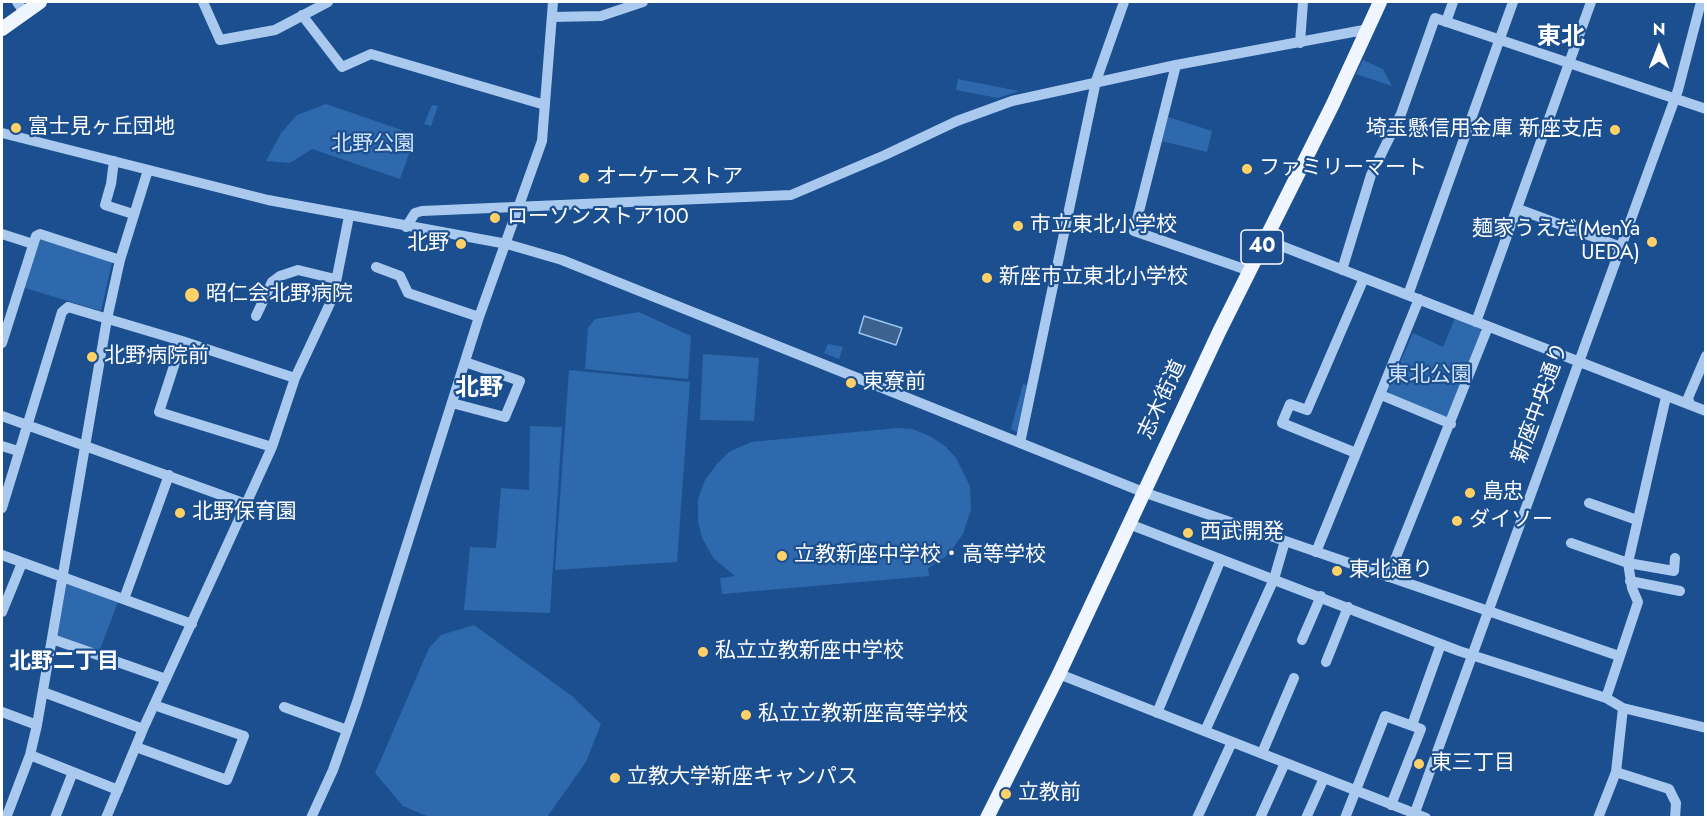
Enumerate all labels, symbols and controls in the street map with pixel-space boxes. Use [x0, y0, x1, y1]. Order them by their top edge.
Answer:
north arrow [1629, 18, 1689, 78]
text: N [1653, 18, 1665, 41]
district label: 東北 [1537, 24, 1585, 52]
place label: 富士見ヶ丘団地 [28, 115, 175, 141]
place label: 埼玉懸信用金庫 新座支店 [1366, 117, 1603, 143]
marker: 富士見ヶ丘団地 [9, 121, 23, 135]
marker: 埼玉懸信用金庫 新座支店 [1608, 123, 1622, 137]
park label: 北野公園 [331, 132, 415, 158]
place label: ファミリーマート [1259, 156, 1427, 182]
marker: ファミリーマート [1240, 162, 1254, 176]
place label: オーケーストア [596, 165, 743, 191]
marker: オーケーストア [577, 171, 591, 185]
place label: ローソンストア100 [507, 205, 689, 231]
marker: ローソンストア100 [488, 211, 502, 225]
place label: 市立東北小学校 [1030, 213, 1177, 239]
place label: 麺家うえだ(MenYa UEDA) [1472, 217, 1640, 267]
marker: 市立東北小学校 [1011, 219, 1025, 233]
road number: 40 [1241, 230, 1283, 264]
place label: 北野 [407, 231, 449, 257]
marker: 麺家うえだ(MenYa UEDA) [1645, 235, 1659, 249]
marker: 北野 [454, 237, 468, 251]
place label: 新座市立東北小学校 [999, 265, 1188, 291]
marker: 新座市立東北小学校 [980, 271, 994, 285]
place label: 昭仁会北野病院 [206, 282, 353, 308]
marker: 昭仁会北野病院 [183, 286, 201, 304]
street label: 新座中央通り [1508, 339, 1574, 467]
place label: 北野病院前 [104, 344, 209, 370]
marker: 北野病院前 [85, 350, 99, 364]
street label: 志木街道 [1134, 357, 1192, 443]
park label: 東北公園 [1388, 363, 1472, 389]
place label: 東寮前 [863, 370, 926, 396]
district label: 北野 [455, 375, 503, 403]
marker: 東寮前 [844, 376, 858, 390]
place label: 島忠 [1482, 480, 1524, 506]
marker: 島忠 [1463, 486, 1477, 500]
place label: 北野保育園 [192, 500, 297, 526]
marker: 北野保育園 [173, 506, 187, 520]
place label: ダイソー [1469, 508, 1553, 534]
marker: ダイソー [1450, 514, 1464, 528]
place label: 西武開発 [1200, 520, 1284, 546]
marker: 西武開発 [1181, 526, 1195, 540]
place label: 立教新座中学校・高等学校 [794, 543, 1046, 569]
marker: 立教新座中学校・高等学校 [775, 549, 789, 563]
place label: 東北通り [1349, 558, 1433, 584]
marker: 東北通り [1330, 564, 1344, 578]
place label: 私立立教新座中学校 [715, 639, 904, 665]
marker: 私立立教新座中学校 [696, 645, 710, 659]
district label: 北野二丁目 [9, 650, 119, 676]
place label: 私立立教新座高等学校 [758, 702, 968, 728]
marker: 私立立教新座高等学校 [739, 708, 753, 722]
place label: 東三丁目 [1431, 751, 1515, 777]
marker: 東三丁目 [1412, 757, 1426, 771]
place label: 立教大学新座キャンパス [627, 765, 858, 791]
marker: 立教大学新座キャンパス [608, 771, 622, 785]
place label: 立教前 [1018, 781, 1081, 807]
marker: 立教前 [999, 787, 1013, 801]

